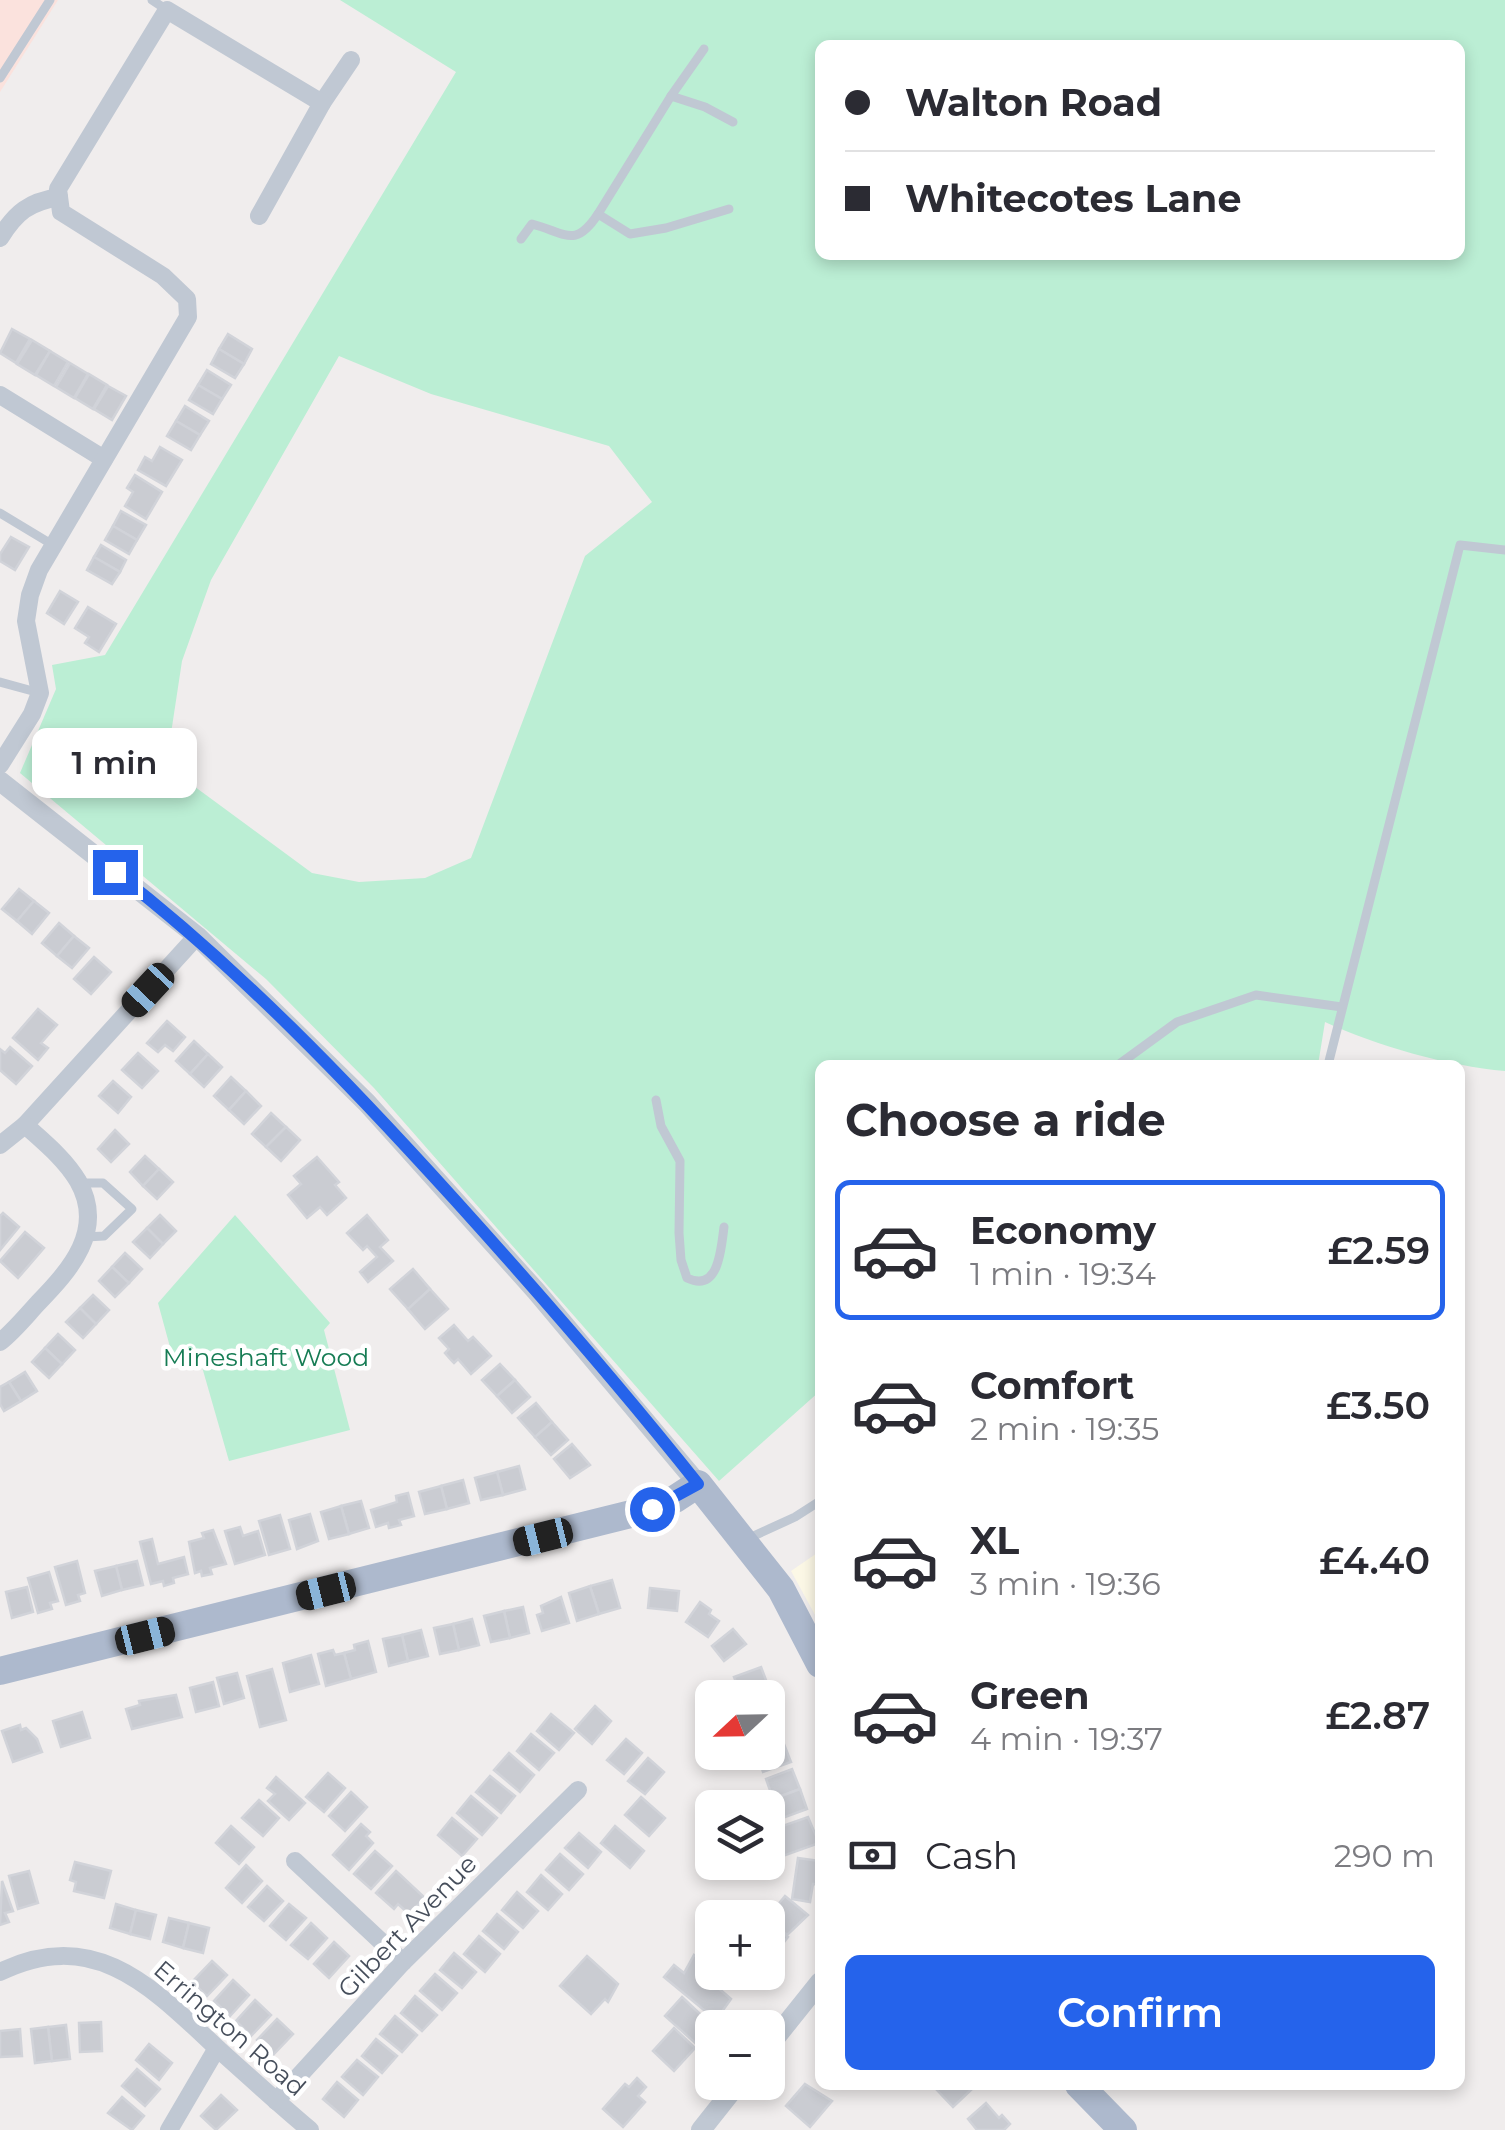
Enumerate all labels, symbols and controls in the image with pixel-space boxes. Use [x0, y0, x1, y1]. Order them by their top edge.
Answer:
text: Walton Road [905, 79, 1162, 126]
text: Whitecotes Lane [905, 175, 1241, 222]
callout: 1 min [32, 727, 198, 797]
text: 1 min [72, 743, 157, 782]
route end [93, 850, 138, 895]
car [117, 958, 179, 1022]
text: Choose a ride [845, 1092, 1166, 1147]
icon: car [850, 1205, 940, 1295]
text: Economy [970, 1207, 1156, 1254]
text: £2.59 [1328, 1227, 1430, 1274]
text: 1 min · 19:34 [970, 1254, 1156, 1293]
park label: Mineshaft Wood [163, 1342, 369, 1372]
icon: car [850, 1360, 940, 1450]
text: Comfort [970, 1362, 1134, 1409]
text: £3.50 [1326, 1382, 1430, 1429]
text: 2 min · 19:35 [970, 1409, 1159, 1448]
route start [630, 1487, 675, 1532]
car [510, 1515, 576, 1559]
icon: car [850, 1515, 940, 1605]
text: XL [970, 1517, 1019, 1564]
text: £4.40 [1319, 1537, 1430, 1584]
text: 3 min · 19:36 [970, 1564, 1161, 1603]
car [293, 1569, 359, 1613]
car [112, 1614, 178, 1658]
icon: car [850, 1670, 940, 1760]
text: Green [970, 1672, 1090, 1719]
north arrow [695, 1680, 785, 1770]
map controls [695, 1680, 785, 2100]
text: £2.87 [1325, 1692, 1430, 1739]
text: 4 min · 19:37 [970, 1719, 1163, 1758]
button: layers [695, 1790, 785, 1880]
icon: cash [845, 1828, 900, 1883]
text: Cash [925, 1832, 1018, 1879]
text: 290 m [1334, 1836, 1435, 1875]
street label: Gilbert Avenue [332, 1849, 482, 2003]
button: + [695, 1900, 785, 1990]
street label: Errington Road [148, 1954, 312, 2102]
button: Confirm [845, 1955, 1435, 2070]
button: − [695, 2010, 785, 2100]

